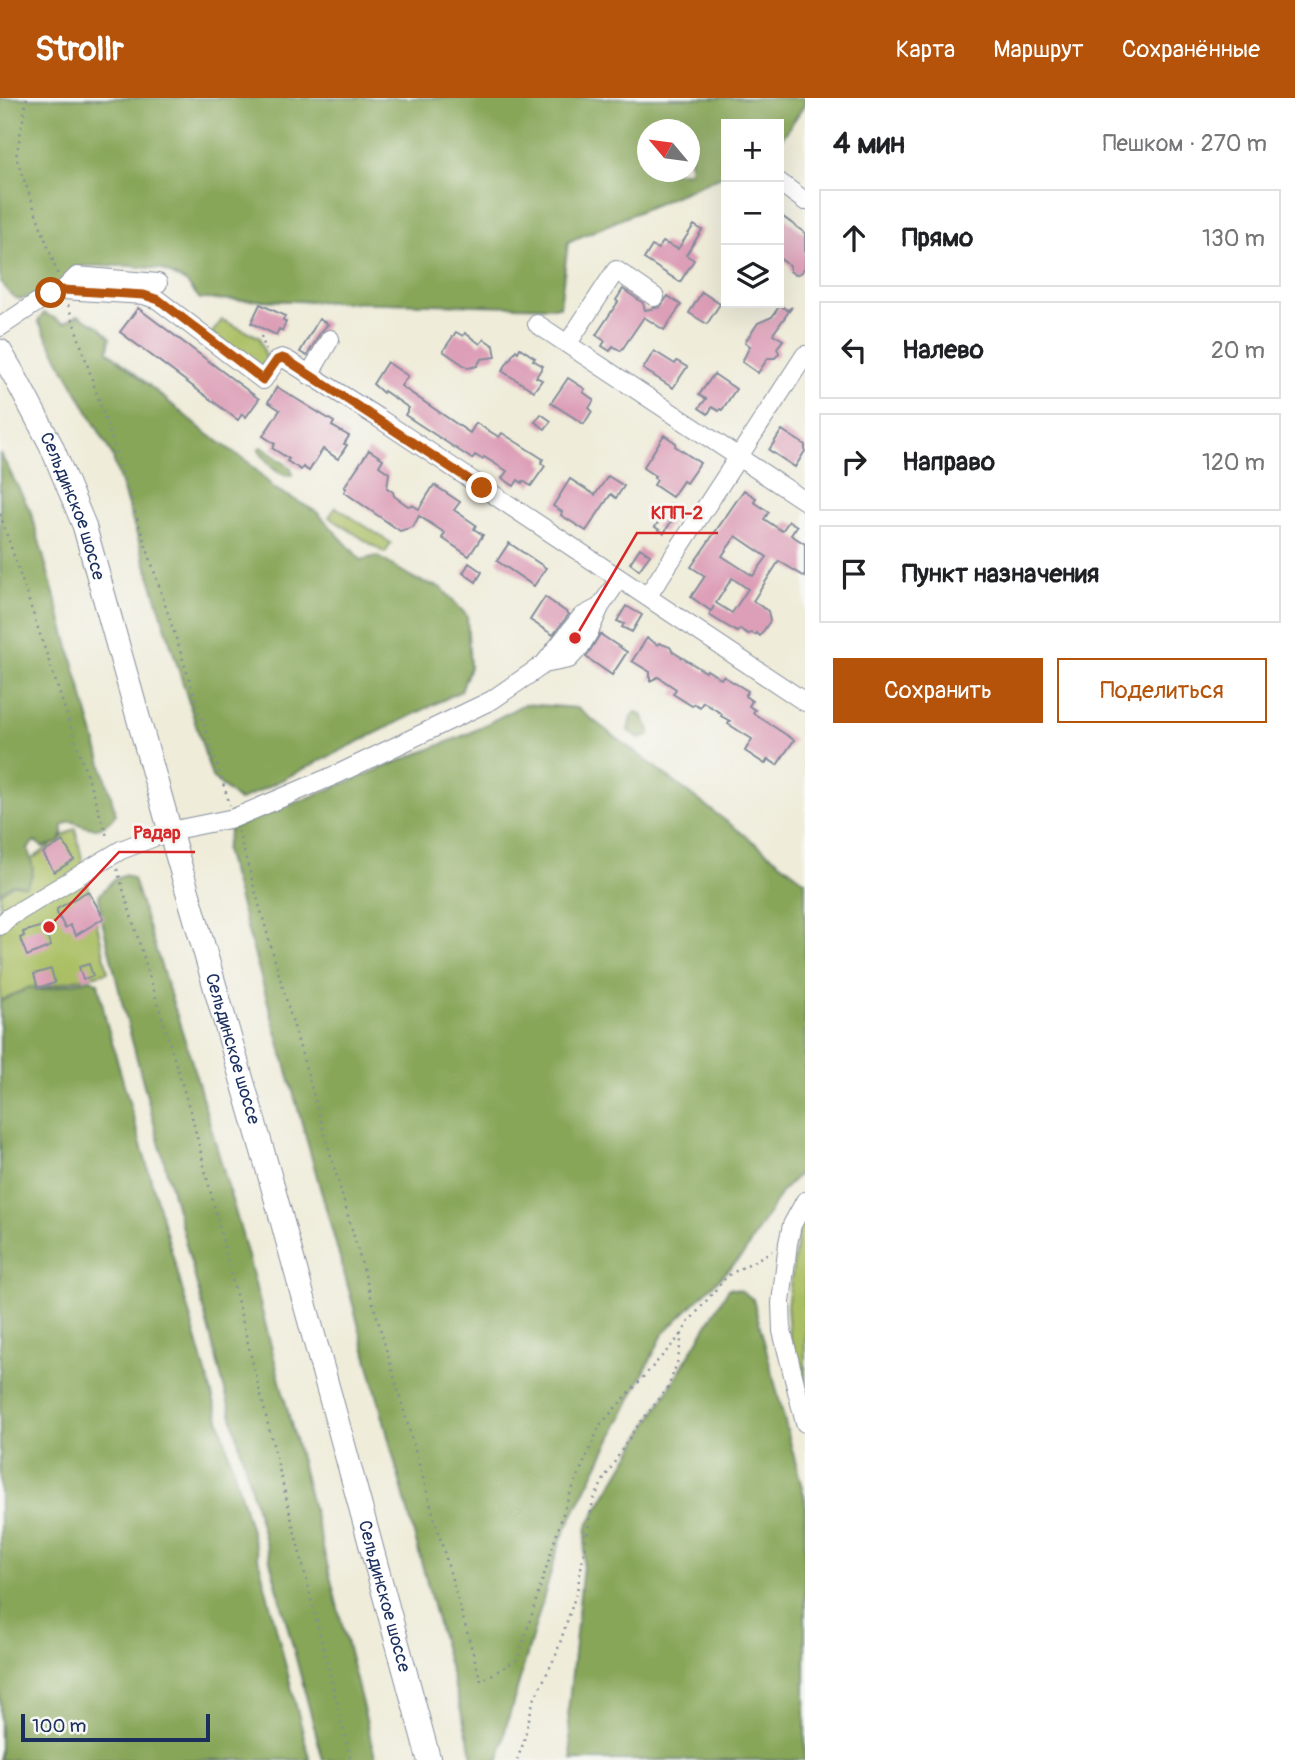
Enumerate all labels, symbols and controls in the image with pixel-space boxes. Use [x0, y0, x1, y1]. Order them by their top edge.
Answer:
text: Strollr [35, 29, 124, 70]
text: Карта [896, 35, 955, 64]
text: Маршрут [993, 35, 1084, 64]
text: Сохранённые [1122, 35, 1260, 64]
north arrow [637, 119, 700, 182]
map controls [721, 119, 784, 308]
button: + [721, 119, 784, 182]
text: 4 мин [833, 125, 905, 162]
text: Пешком · 270 m [1103, 129, 1267, 158]
button: − [721, 182, 784, 245]
icon: ahead [835, 219, 873, 257]
text: Прямо [902, 222, 973, 254]
text: 130 m [1202, 224, 1265, 253]
button: layers [721, 245, 784, 308]
route start [35, 277, 66, 308]
icon: left [835, 331, 873, 369]
text: Налево [902, 334, 984, 366]
text: 20 m [1211, 336, 1265, 365]
street label: Сельдинское шоссе [34, 428, 110, 583]
icon: right [835, 443, 873, 481]
text: Направо [902, 446, 995, 478]
text: 120 m [1202, 448, 1265, 477]
route end [466, 472, 497, 503]
callout: КПП-2 [637, 493, 718, 533]
text: КПП-2 [651, 501, 704, 525]
icon: arrive [835, 555, 873, 593]
text: Пункт назначения [902, 558, 1099, 590]
button: Сохранить [833, 658, 1043, 723]
button: Поделиться [1057, 658, 1267, 723]
callout: Радар [119, 812, 195, 852]
text: Радар [133, 821, 181, 845]
street label: Сельдинское шоссе [200, 971, 265, 1127]
street label: Сельдинское шоссе [353, 1518, 416, 1675]
scale bar [21, 1711, 210, 1743]
text: 100 m [32, 1714, 86, 1738]

